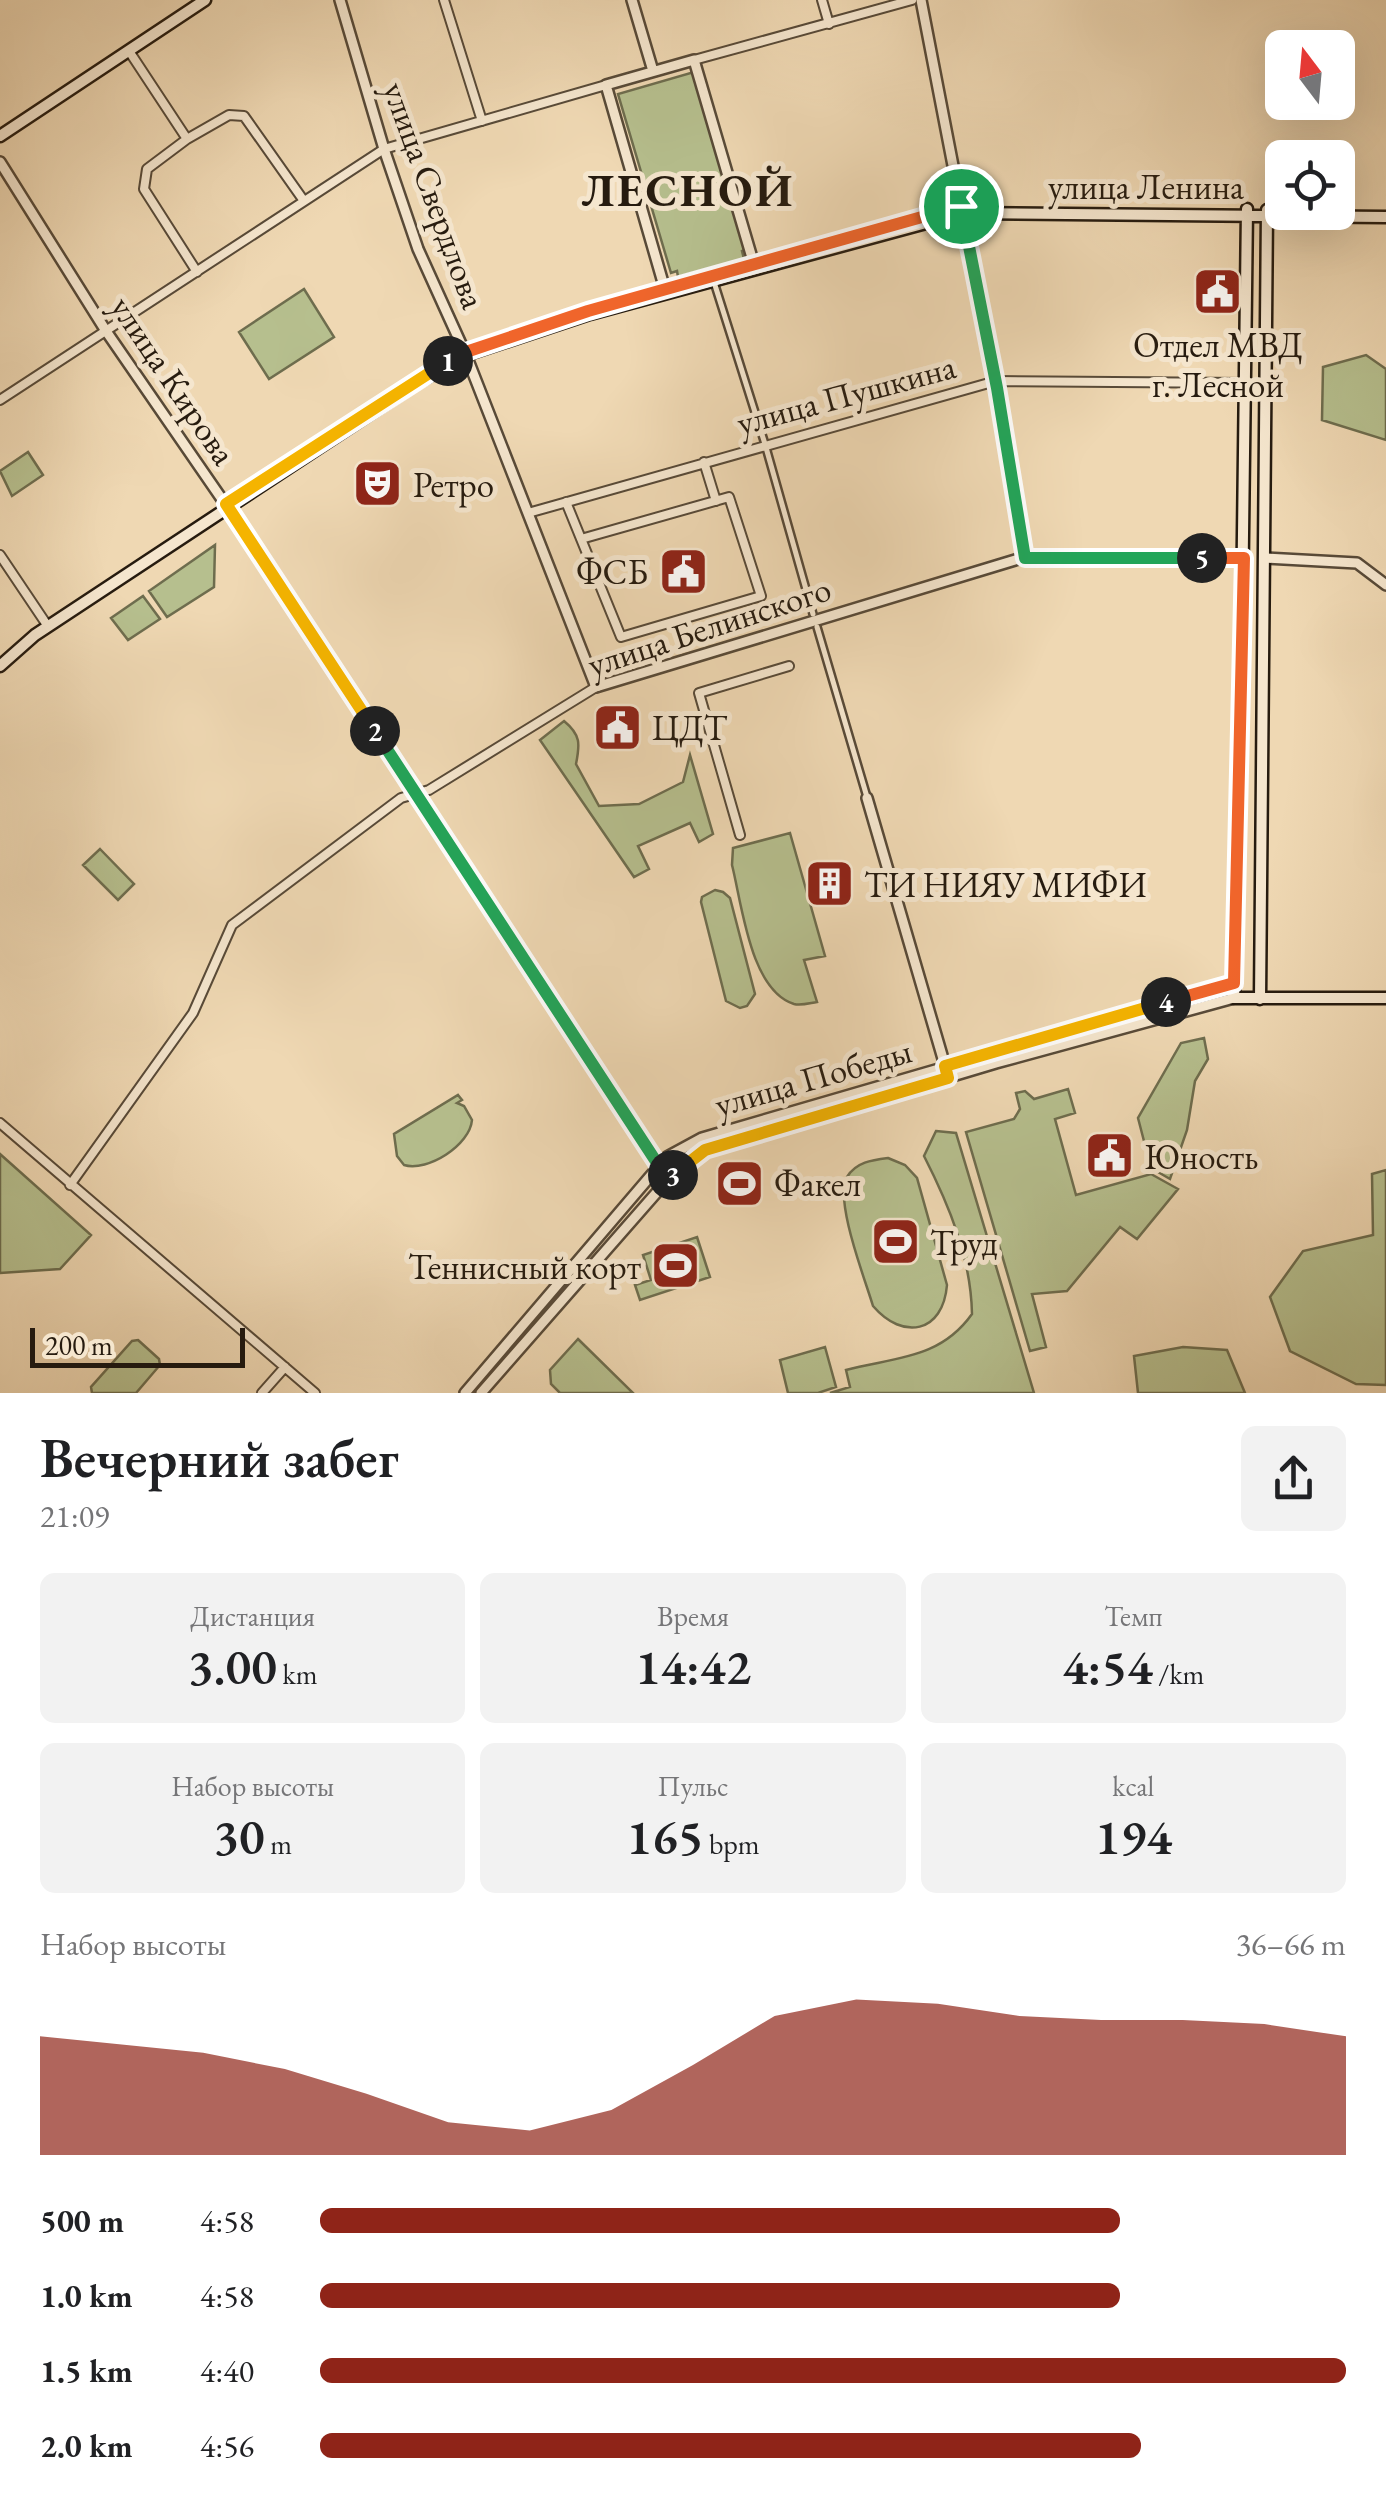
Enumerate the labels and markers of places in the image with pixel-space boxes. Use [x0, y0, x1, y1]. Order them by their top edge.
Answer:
pin [919, 164, 1004, 249]
public building icon: Отдел МВД г. Лесной [1192, 266, 1244, 318]
place label: Отдел МВД г. Лесной [1133, 322, 1303, 407]
pin: 1 [423, 336, 473, 386]
theatre icon: Ретро [352, 458, 404, 510]
place label: Ретро [413, 462, 494, 508]
pin: 5 [1177, 533, 1227, 583]
public building icon: ФСБ [657, 545, 709, 597]
place label: ФСБ [576, 549, 648, 594]
public building icon: ЦДТ [591, 701, 643, 753]
place label: ЦДТ [652, 705, 728, 750]
pin: 2 [350, 706, 400, 756]
building icon: ТИ НИЯУ МИФИ [803, 858, 855, 910]
place label: ТИ НИЯУ МИФИ [864, 862, 1146, 907]
pin: 4 [1141, 977, 1191, 1027]
public building icon: Юность [1083, 1130, 1135, 1182]
place label: Юность [1144, 1134, 1258, 1179]
pin: 3 [648, 1150, 698, 1200]
sports icon: Факел [713, 1157, 765, 1209]
place label: Факел [774, 1161, 861, 1206]
sports icon: Труд [869, 1216, 921, 1268]
place label: Труд [930, 1220, 998, 1266]
sports icon: Теннисный корт [650, 1240, 702, 1292]
place label: Теннисный корт [408, 1244, 641, 1290]

